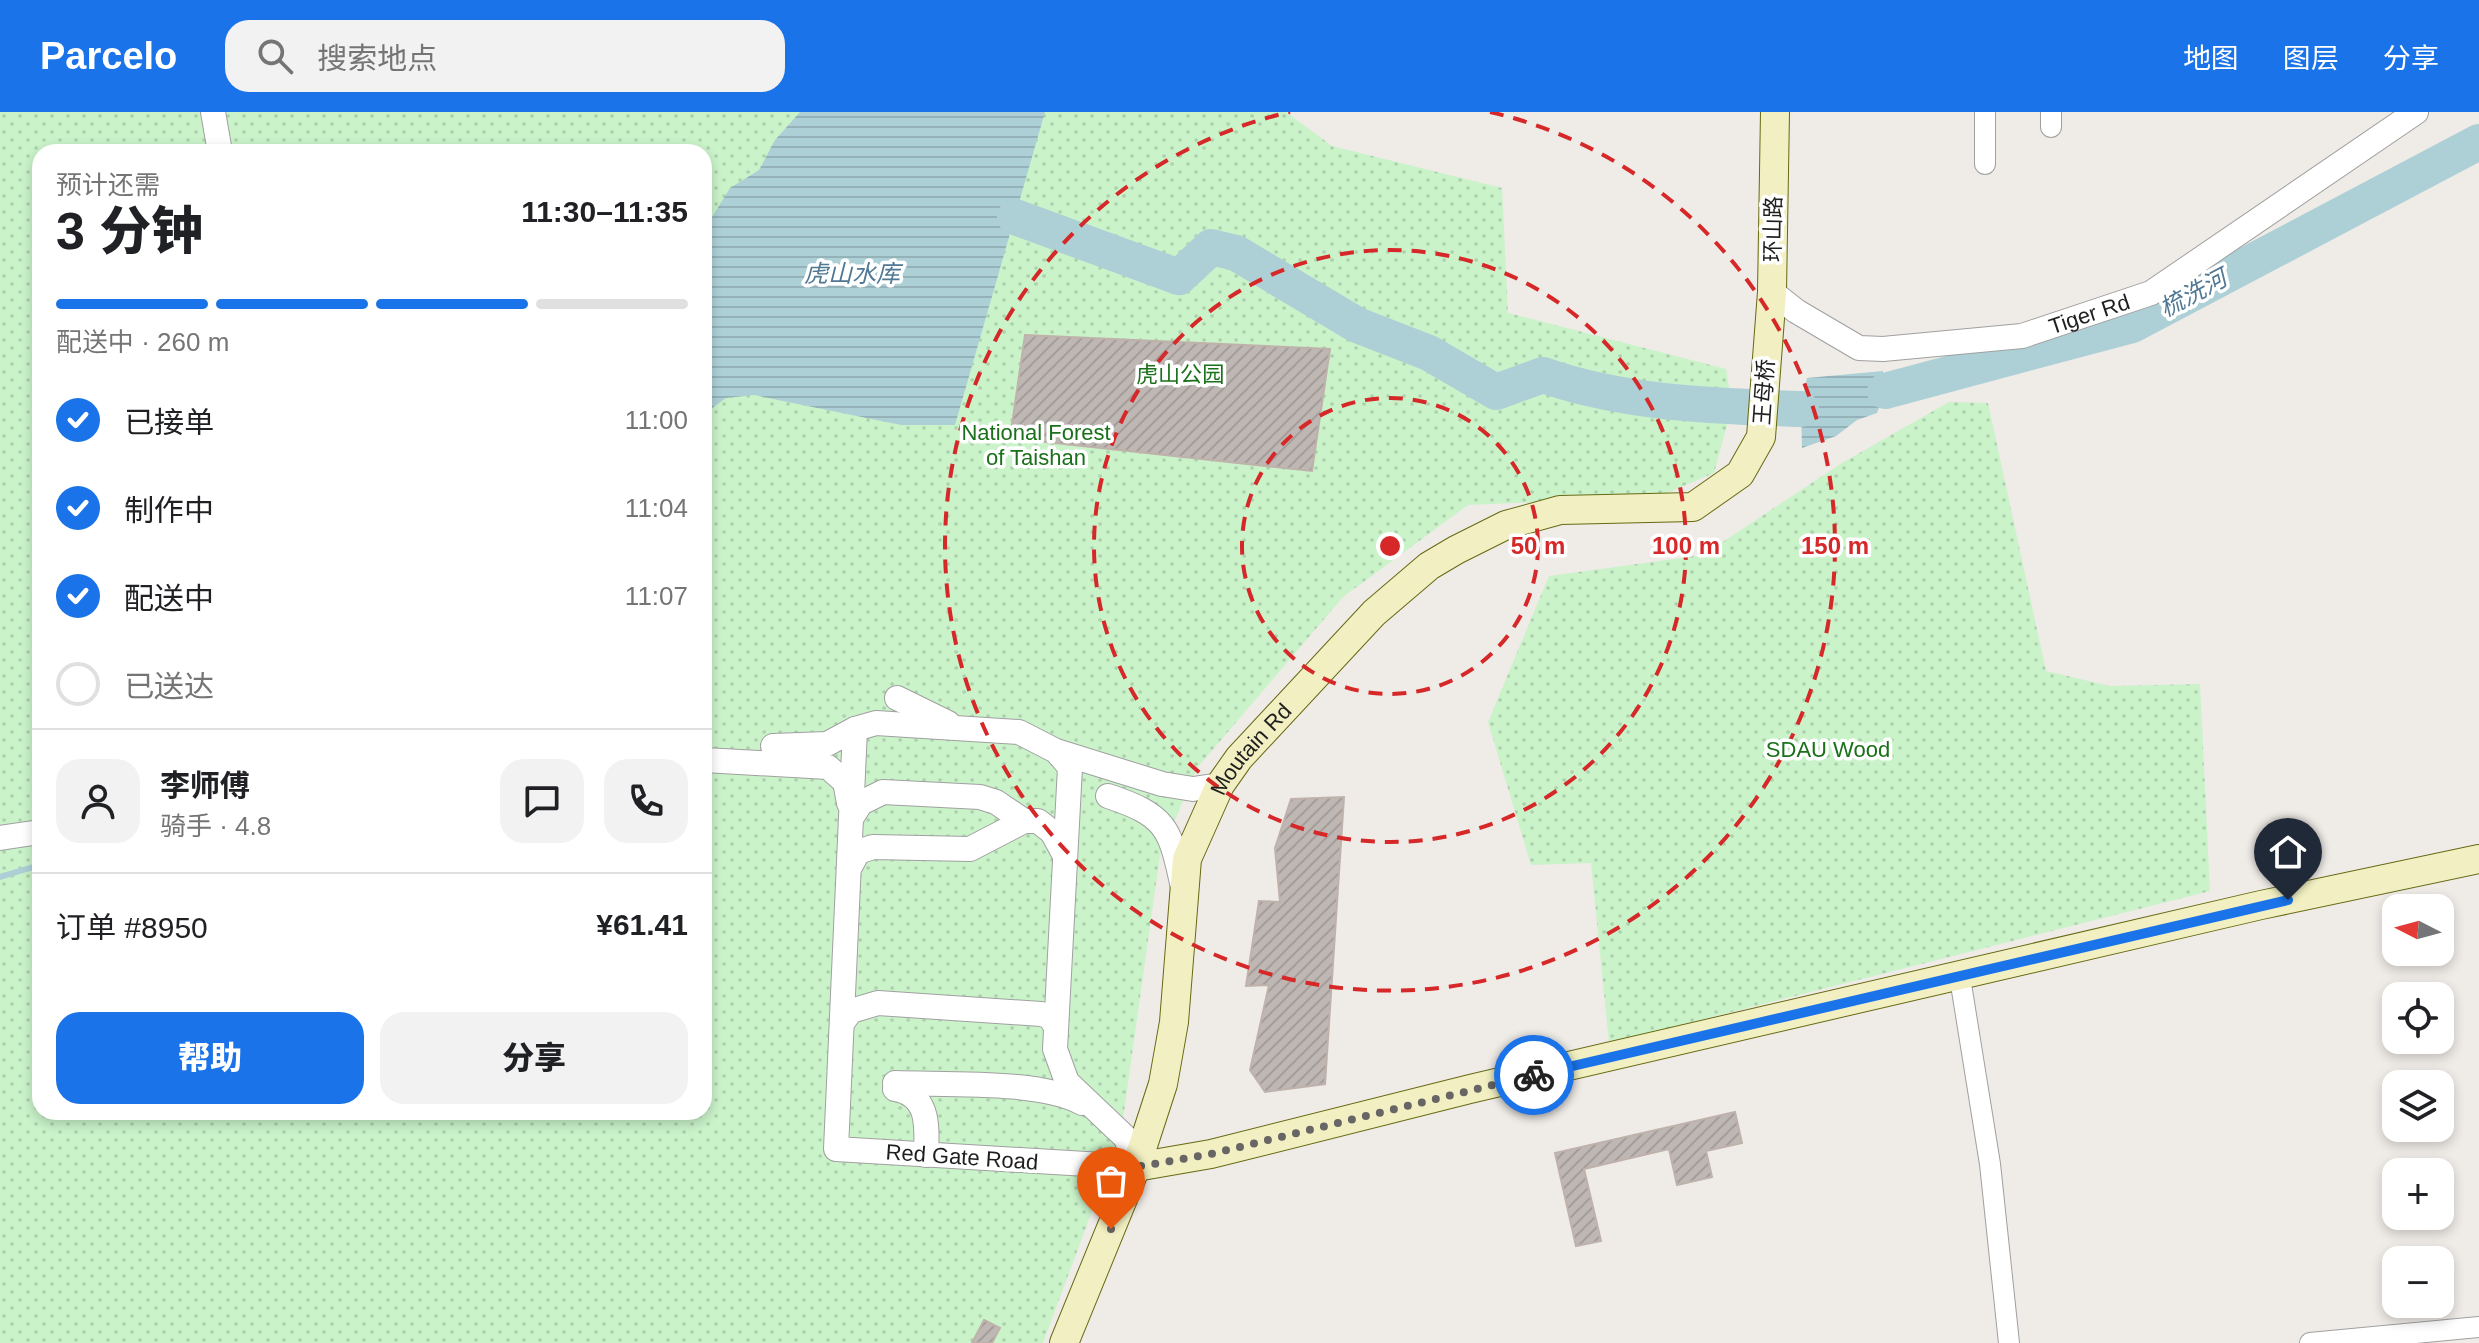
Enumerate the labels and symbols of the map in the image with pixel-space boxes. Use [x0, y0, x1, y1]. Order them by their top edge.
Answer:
street label: 环山路 [1760, 196, 1786, 262]
water label: 虎山水库 [804, 260, 904, 287]
water label: 梳洗河 [2155, 262, 2235, 322]
street label: Tiger Rd [2045, 289, 2133, 339]
street label: 王母桥 [1749, 358, 1779, 426]
park label: 虎山公园 [1136, 362, 1224, 387]
park label: National Forest of Taishan [961, 420, 1111, 470]
centre of rings [1376, 532, 1404, 560]
text: 50 m [1511, 532, 1565, 559]
text: 100 m [1652, 532, 1720, 559]
text: 150 m [1801, 532, 1869, 559]
street label: Moutain Rd [1205, 698, 1296, 799]
park label: SDAU Wood [1766, 737, 1890, 762]
pin [2254, 818, 2322, 900]
north arrow [2382, 894, 2454, 966]
courier [1494, 1035, 1574, 1115]
street label: Red Gate Road [885, 1139, 1039, 1175]
pin [1077, 1147, 1145, 1229]

